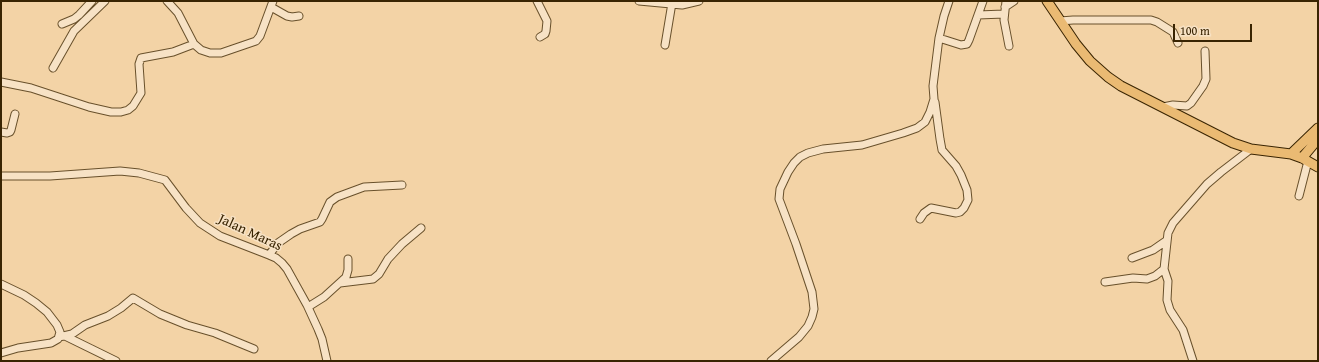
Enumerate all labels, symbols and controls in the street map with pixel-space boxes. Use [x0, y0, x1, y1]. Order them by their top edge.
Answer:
scale bar [1175, 16, 1254, 42]
text: 100 m [1180, 22, 1210, 39]
street label: Jalan Maras [215, 211, 285, 255]

